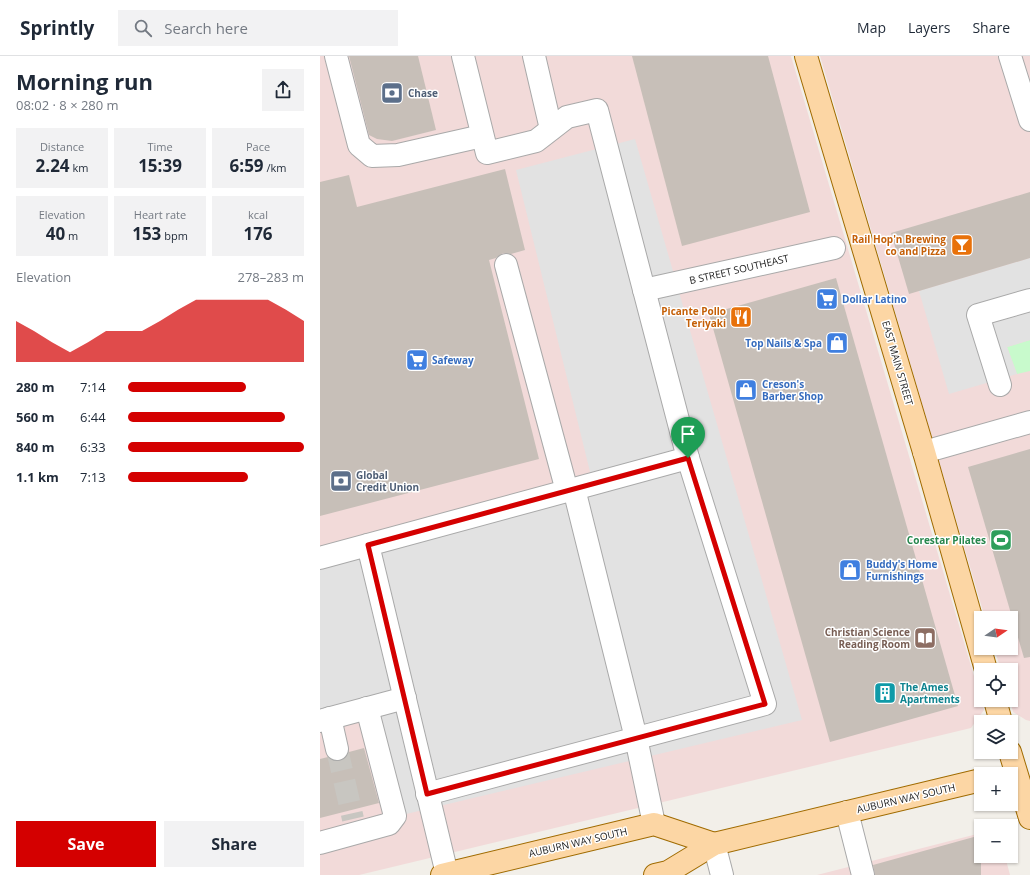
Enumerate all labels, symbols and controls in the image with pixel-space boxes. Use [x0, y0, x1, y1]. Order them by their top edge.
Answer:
search box [118, 10, 398, 46]
text: Sprintly [20, 15, 94, 41]
icon: search [132, 17, 154, 39]
text: Search here [164, 18, 248, 38]
text: Map [857, 18, 886, 37]
text: Layers [908, 18, 950, 37]
text: Share [972, 18, 1010, 37]
text: Morning run [16, 66, 153, 96]
button: share [262, 69, 304, 111]
bank icon: Chase [379, 80, 405, 106]
place label: Chase [408, 86, 438, 100]
text: 08:02 · 8 × 280 m [16, 96, 119, 114]
text: Distance [40, 139, 84, 154]
text: Time [147, 139, 173, 154]
text: Pace [246, 139, 270, 154]
text: 2.24 [36, 154, 70, 177]
text: 15:39 [138, 154, 182, 177]
text: 6:59 [230, 154, 264, 177]
text: km [70, 160, 88, 175]
text: /km [264, 160, 286, 175]
text: Elevation [39, 207, 85, 222]
text: Heart rate [134, 207, 186, 222]
text: kcal [248, 207, 268, 222]
text: 40 [46, 222, 65, 245]
text: 153 [132, 222, 161, 245]
text: 176 [243, 222, 273, 245]
text: m [65, 228, 78, 243]
text: bpm [161, 228, 188, 243]
place label: Rail Hop'n Brewing co and Pizza [852, 232, 946, 258]
bar icon: Rail Hop'n Brewing co and Pizza [949, 232, 975, 258]
street label: B STREET SOUTHEAST [688, 251, 791, 287]
text: Elevation [16, 268, 71, 286]
text: 278–283 m [237, 268, 304, 286]
supermarket icon: Dollar Latino [814, 286, 840, 312]
place label: Dollar Latino [842, 292, 907, 306]
place label: Picante Pollo Teriyaki [661, 304, 726, 330]
restaurant icon: Picante Pollo Teriyaki [728, 304, 754, 330]
street label: EAST MAIN STREET [879, 319, 917, 407]
shop icon: Top Nails & Spa [824, 330, 850, 356]
place label: Top Nails & Spa [745, 336, 822, 350]
supermarket icon: Safeway [404, 347, 430, 373]
place label: Safeway [432, 353, 474, 367]
shop icon: Creson's Barber Shop [733, 377, 759, 403]
place label: Creson's Barber Shop [762, 377, 823, 403]
text: 280 m [16, 378, 54, 396]
text: 7:14 [80, 378, 106, 396]
text: 560 m [16, 408, 54, 426]
text: 6:44 [80, 408, 106, 426]
pin [671, 417, 705, 458]
icon: arrive [677, 423, 699, 445]
text: 840 m [16, 438, 54, 456]
text: 6:33 [80, 438, 106, 456]
text: 1.1 km [16, 468, 59, 486]
text: 7:13 [80, 468, 106, 486]
bank icon: Global Credit Union [328, 468, 354, 494]
place label: Global Credit Union [356, 468, 419, 494]
sports icon: Corestar Pilates [988, 527, 1014, 553]
place label: Corestar Pilates [907, 533, 986, 547]
shop icon: Buddy's Home Furnishings [837, 557, 863, 583]
place label: Buddy's Home Furnishings [866, 557, 938, 583]
north arrow [974, 611, 1018, 655]
map controls [974, 611, 1018, 863]
place label: Christian Science Reading Room [825, 625, 910, 651]
library icon: Christian Science Reading Room [912, 625, 938, 651]
button: locate [974, 663, 1018, 707]
building icon: The Ames Apartments [872, 680, 898, 706]
place label: The Ames Apartments [900, 680, 960, 706]
button: layers [974, 715, 1018, 759]
button: + [974, 767, 1018, 811]
street label: AUBURN WAY SOUTH [855, 780, 957, 816]
button: − [974, 819, 1018, 863]
button: Save [16, 821, 156, 867]
button: Share [164, 821, 304, 867]
street label: AUBURN WAY SOUTH [527, 824, 629, 860]

